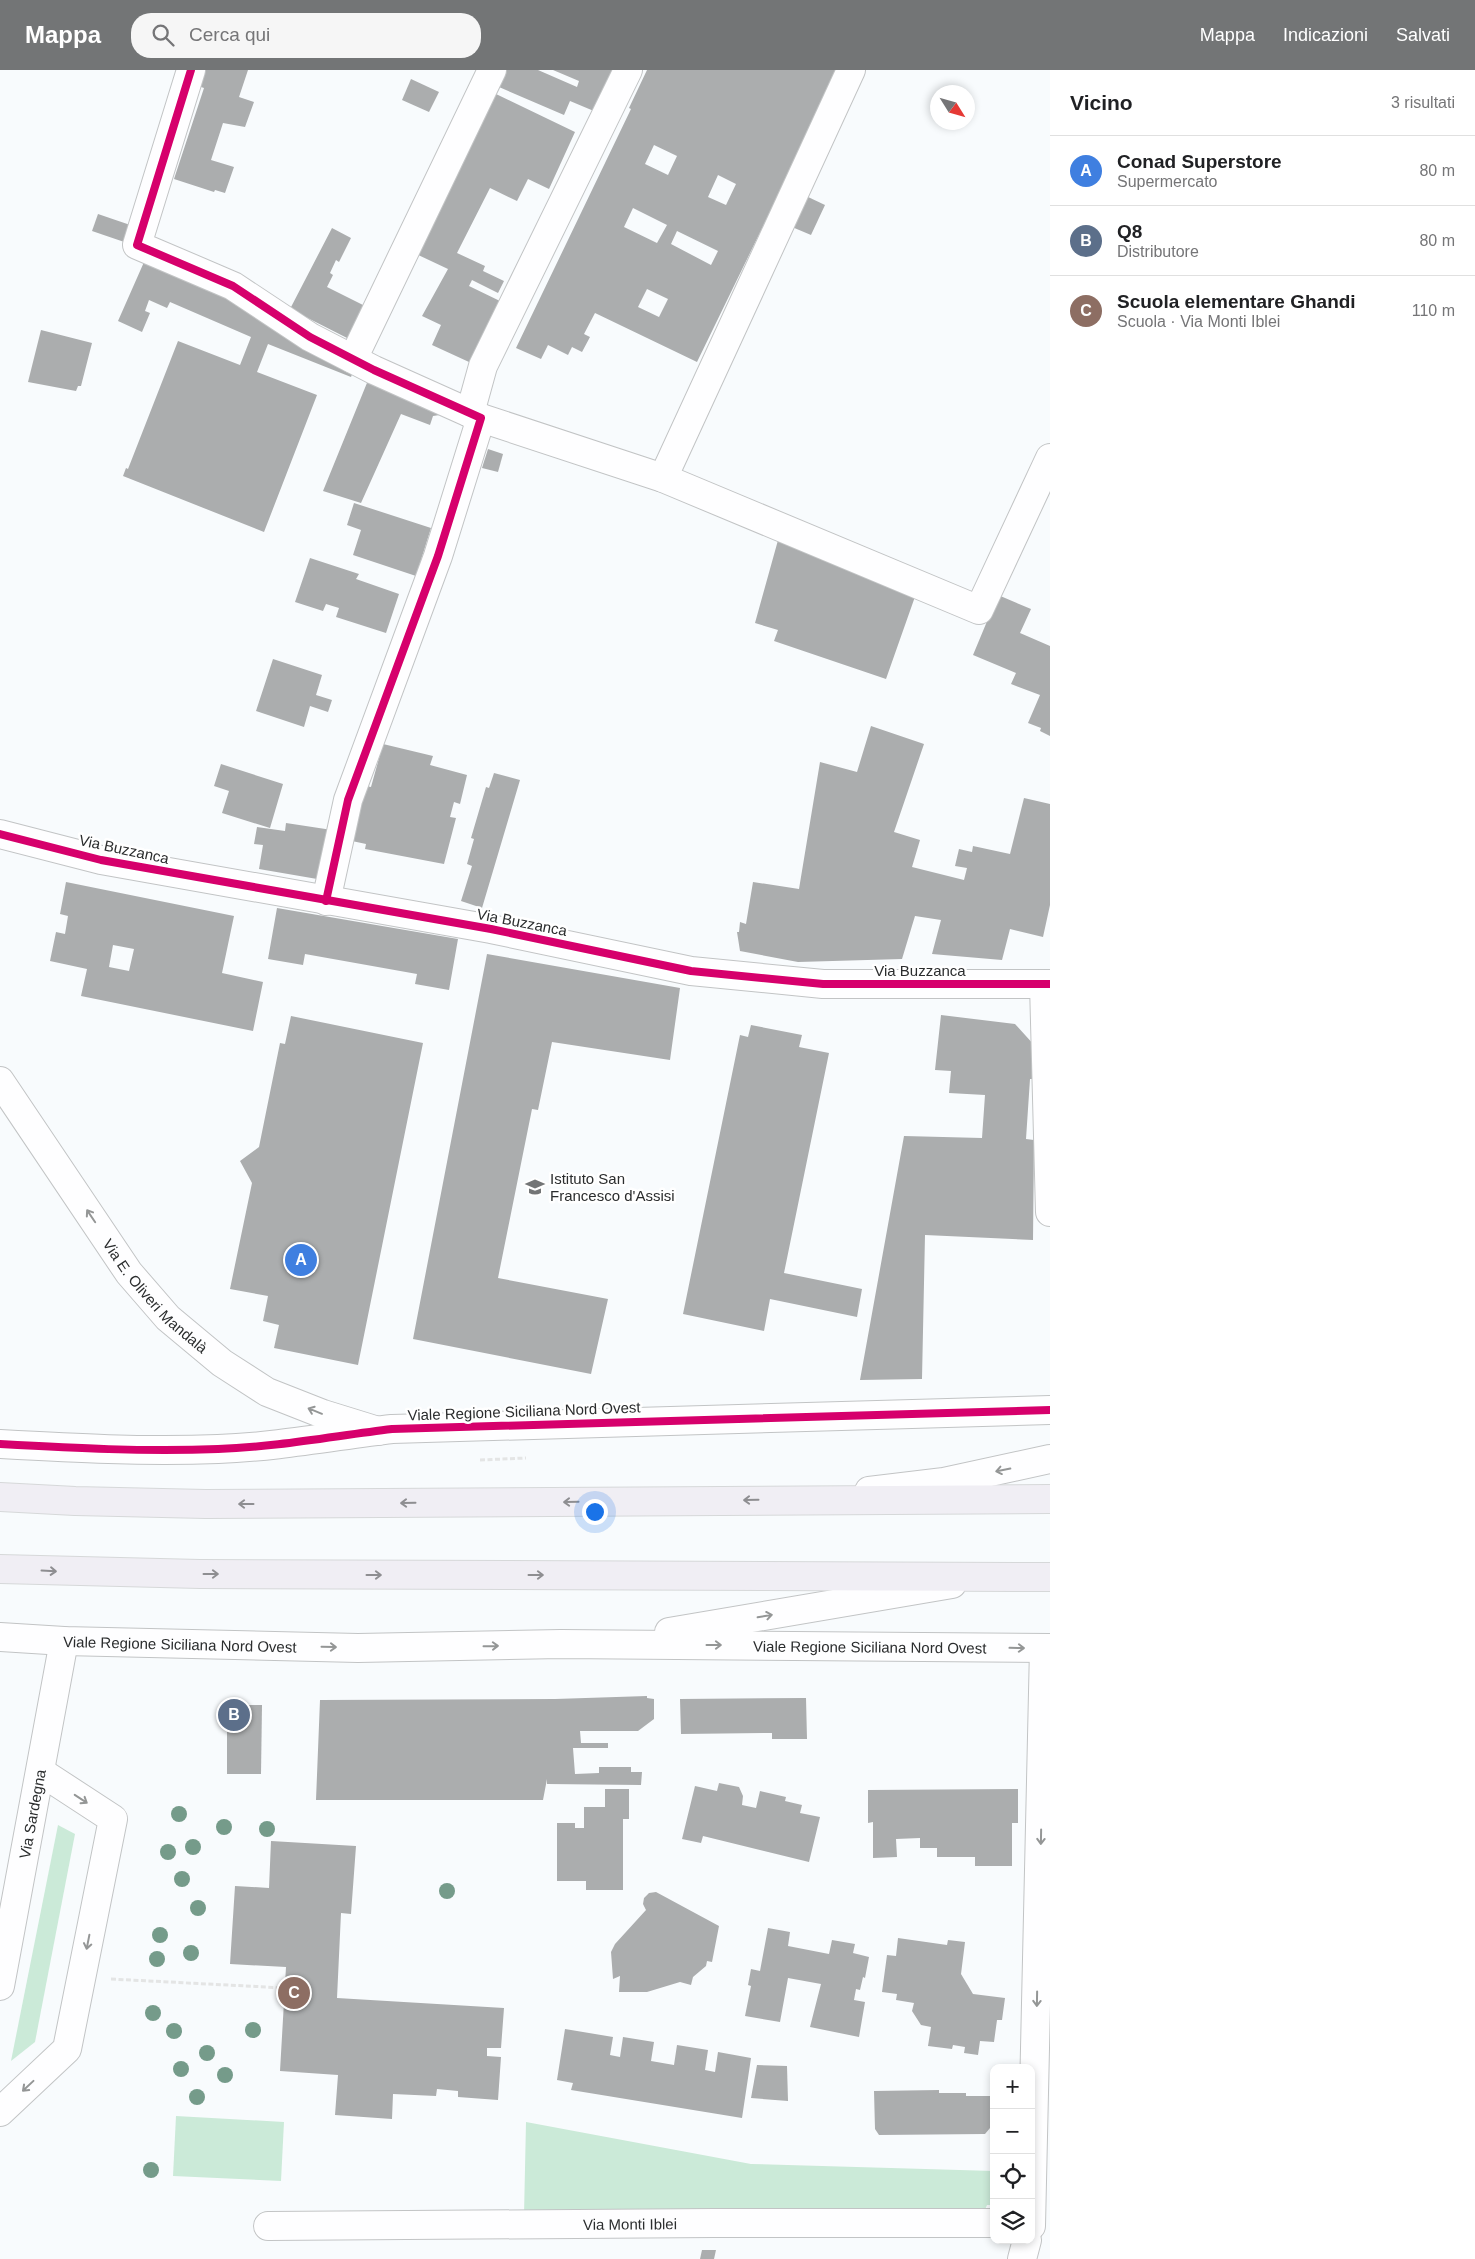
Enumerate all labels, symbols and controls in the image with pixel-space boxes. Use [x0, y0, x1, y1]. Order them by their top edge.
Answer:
search box [131, 13, 481, 58]
text: Mappa [25, 21, 101, 48]
icon: search [149, 21, 177, 49]
text: Cerca qui [189, 24, 270, 45]
text: Mappa [1200, 25, 1255, 45]
text: Indicazioni [1283, 25, 1368, 45]
text: Salvati [1396, 25, 1450, 45]
north arrow [930, 85, 975, 130]
text: Vicino [1070, 91, 1133, 114]
text: 3 risultati [1391, 94, 1455, 111]
text: Conad Superstore [1117, 151, 1282, 172]
text: A [1080, 162, 1092, 179]
text: 80 m [1419, 162, 1455, 179]
text: Supermercato [1117, 173, 1218, 190]
text: Q8 [1117, 221, 1142, 242]
text: B [1080, 232, 1092, 249]
text: 80 m [1419, 232, 1455, 249]
text: Distributore [1117, 243, 1199, 260]
text: Scuola elementare Ghandi [1117, 291, 1356, 312]
text: C [1080, 302, 1092, 319]
text: 110 m [1412, 302, 1455, 319]
text: Scuola · Via Monti Iblei [1117, 313, 1280, 330]
street label: Via Buzzanca [78, 831, 171, 867]
street label: Via Buzzanca [475, 905, 569, 939]
street label: Via Buzzanca [874, 962, 966, 979]
place label: Istituto San Francesco d'Assisi [550, 1170, 675, 1204]
school or university icon: Istituto San Francesco d'Assisi [524, 1176, 546, 1198]
one-way arrow [86, 1210, 96, 1224]
street label: Via E. Oliveri Mandalà [100, 1236, 212, 1356]
pin: A [285, 1241, 317, 1279]
street label: Viale Regione Siciliana Nord Ovest [407, 1398, 642, 1424]
one-way arrow [308, 1406, 323, 1415]
one-way arrow [995, 1466, 1011, 1476]
one-way arrow [743, 1495, 759, 1505]
one-way arrow [563, 1497, 579, 1507]
one-way arrow [400, 1498, 416, 1508]
one-way arrow [238, 1499, 254, 1509]
your location [582, 1499, 608, 1525]
one-way arrow [40, 1567, 56, 1576]
one-way arrow [202, 1569, 219, 1579]
one-way arrow [365, 1570, 381, 1580]
one-way arrow [528, 1570, 544, 1580]
one-way arrow [756, 1610, 772, 1620]
street label: Viale Regione Siciliana Nord Ovest [63, 1632, 298, 1655]
street label: Viale Regione Siciliana Nord Ovest [753, 1637, 987, 1656]
one-way arrow [706, 1640, 722, 1650]
one-way arrow [482, 1641, 499, 1651]
one-way arrow [320, 1642, 336, 1652]
one-way arrow [1008, 1643, 1025, 1653]
pin: B [218, 1696, 250, 1734]
street label: Via Sardegna [15, 1767, 49, 1860]
one-way arrow [74, 1794, 88, 1804]
one-way arrow [1036, 1828, 1046, 1845]
one-way arrow [83, 1934, 93, 1950]
pin: C [278, 1974, 310, 2012]
one-way arrow [1032, 1991, 1042, 2007]
map controls [990, 2064, 1035, 2244]
button: + [990, 2064, 1035, 2109]
one-way arrow [22, 2080, 35, 2092]
button: − [990, 2109, 1035, 2154]
button: locate [990, 2154, 1035, 2199]
button: layers [990, 2199, 1035, 2244]
street label: Via Monti Iblei [583, 2215, 677, 2232]

